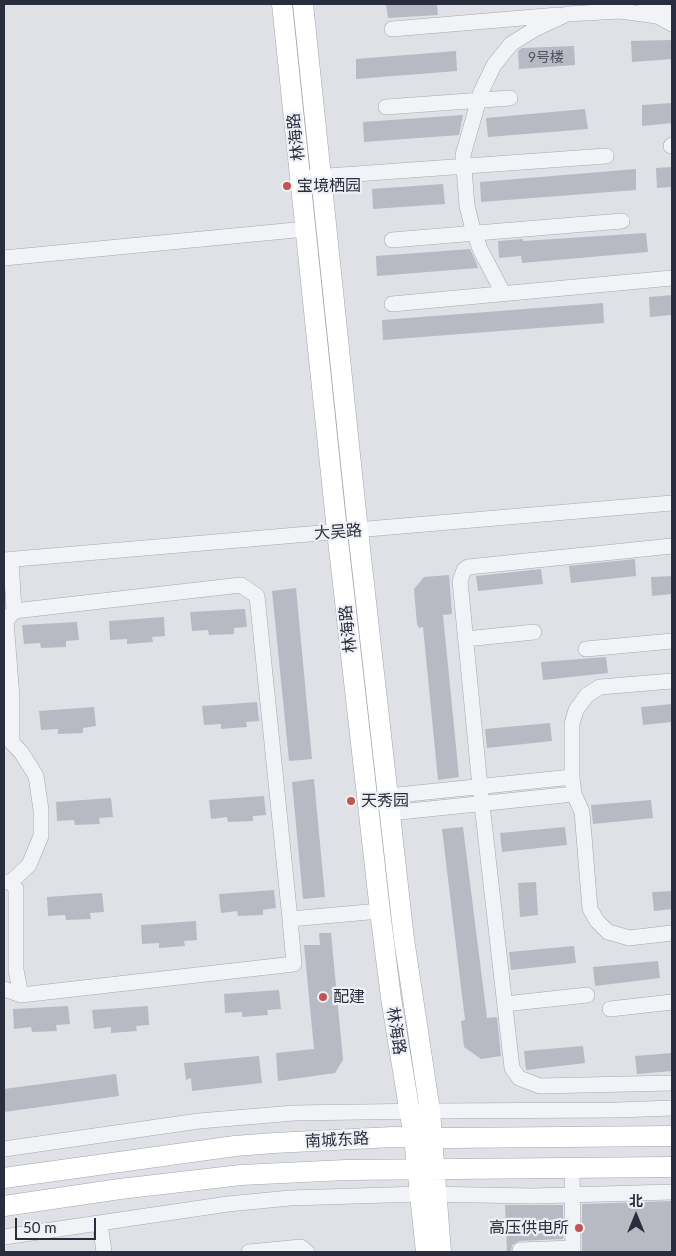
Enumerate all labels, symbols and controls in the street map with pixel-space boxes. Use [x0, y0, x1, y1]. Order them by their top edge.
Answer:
house number: 9号楼 [528, 49, 564, 65]
street label: 林海路 [284, 112, 308, 162]
place label: 宝境栖园 [297, 176, 361, 196]
marker: 宝境栖园 [281, 180, 293, 192]
street label: 大吴路 [313, 521, 363, 543]
street label: 林海路 [336, 604, 360, 654]
place label: 天秀园 [361, 791, 409, 811]
marker: 天秀园 [345, 795, 357, 807]
place label: 配建 [333, 987, 365, 1007]
marker: 配建 [317, 991, 329, 1003]
street label: 林海路 [383, 1006, 409, 1056]
street label: 南城东路 [305, 1129, 369, 1151]
north arrow [611, 1191, 661, 1241]
text: 北 [629, 1192, 643, 1209]
scale bar [18, 1208, 99, 1240]
text: 50 m [23, 1218, 57, 1236]
place label: 高压供电所 [489, 1218, 569, 1238]
marker: 高压供电所 [573, 1222, 585, 1234]

